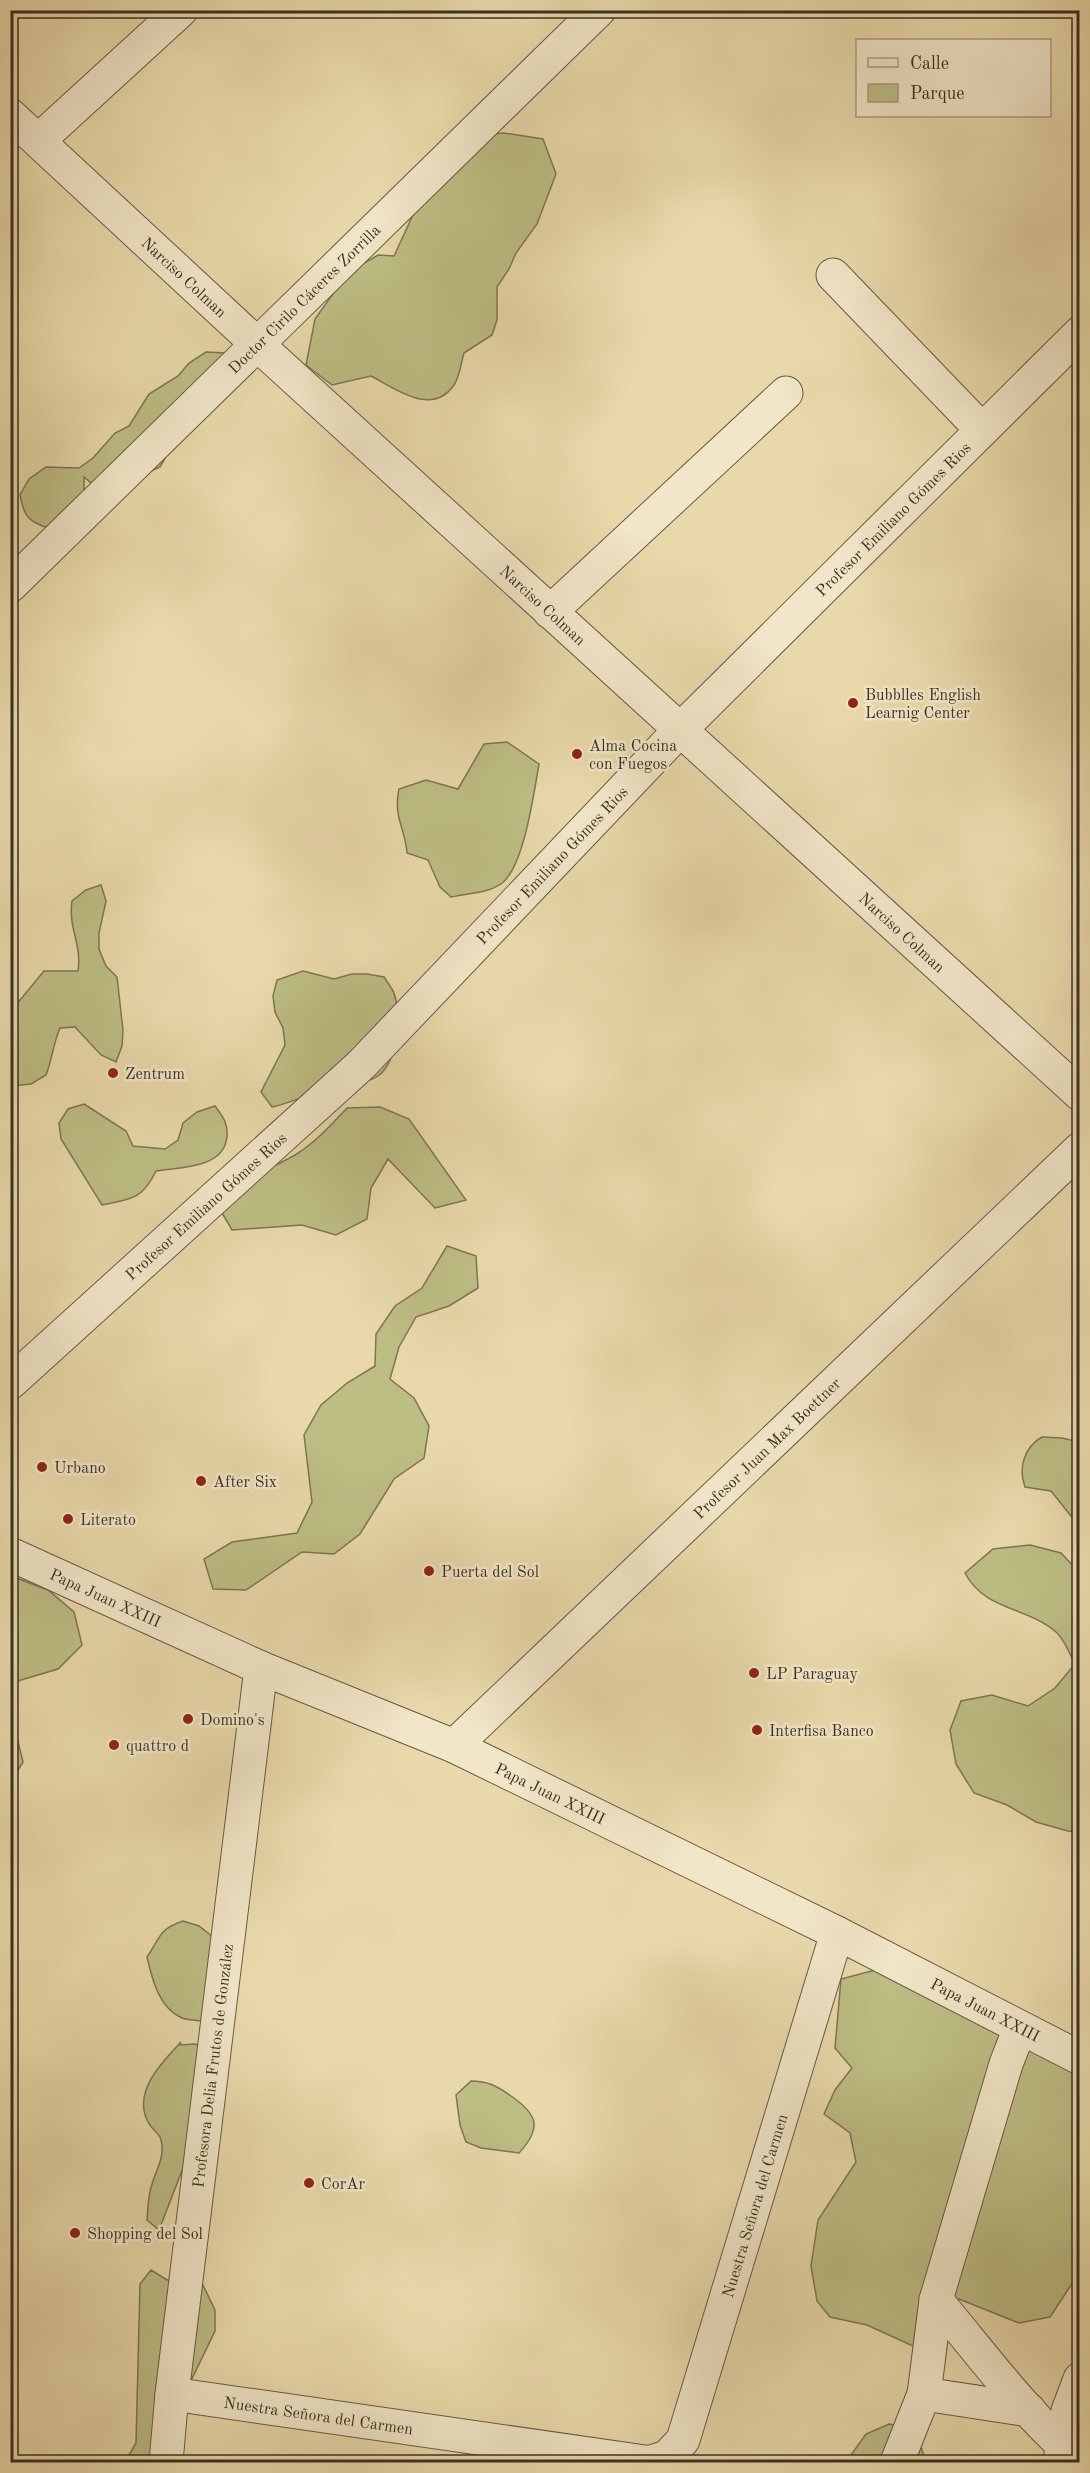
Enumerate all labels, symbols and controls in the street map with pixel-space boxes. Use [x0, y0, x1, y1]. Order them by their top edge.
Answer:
legend [856, 39, 1051, 117]
text: Calle [910, 55, 949, 73]
text: Parque [910, 85, 965, 103]
street label: Doctor Cirilo Cáceres Zorrilla [226, 222, 384, 378]
street label: Narciso Colman [137, 235, 229, 322]
street label: Profesor Emiliano Gómes Rios [814, 440, 975, 600]
street label: Narciso Colman [496, 563, 588, 649]
place label: Bubblles English Learnig Center [865, 688, 981, 722]
marker: Bubblles English Learnig Center [846, 696, 860, 710]
place label: Alma Cocina con Fuegos [589, 739, 677, 773]
marker: Alma Cocina con Fuegos [570, 747, 584, 761]
street label: Profesor Emiliano Gómes Rios [474, 784, 632, 948]
street label: Narciso Colman [855, 891, 947, 977]
marker: Zentrum [106, 1066, 120, 1080]
place label: Zentrum [125, 1067, 185, 1083]
street label: Profesor Emiliano Gómes Rios [123, 1130, 291, 1284]
street label: Profesor Juan Max Boettner [691, 1375, 845, 1523]
marker: Urbano [35, 1460, 49, 1474]
place label: Urbano [54, 1461, 106, 1477]
marker: After Six [194, 1474, 208, 1488]
place label: After Six [213, 1475, 277, 1491]
marker: Literato [61, 1512, 75, 1526]
place label: Literato [80, 1513, 136, 1529]
marker: Puerta del Sol [422, 1564, 436, 1578]
place label: Puerta del Sol [441, 1565, 539, 1581]
street label: Papa Juan XXIII [47, 1567, 163, 1631]
marker: LP Paraguay [747, 1666, 761, 1680]
place label: LP Paraguay [766, 1667, 858, 1683]
marker: Domino's [181, 1712, 195, 1726]
place label: Domino's [200, 1713, 265, 1729]
marker: Interfisa Banco [750, 1723, 764, 1737]
place label: Interfisa Banco [769, 1724, 874, 1740]
marker: quattro d [107, 1738, 121, 1752]
place label: quattro d [126, 1739, 189, 1755]
street label: Papa Juan XXIII [492, 1761, 607, 1828]
street label: Profesora Delia Frutos de González [191, 1943, 237, 2189]
street label: Papa Juan XXIII [928, 1977, 1042, 2046]
street label: Nuestra Señora del Carmen [721, 2112, 792, 2300]
marker: CorAr [302, 2176, 316, 2190]
place label: CorAr [321, 2177, 365, 2193]
marker: Shopping del Sol [68, 2226, 82, 2240]
place label: Shopping del Sol [87, 2227, 203, 2243]
street label: Nuestra Señora del Carmen [223, 2396, 414, 2439]

